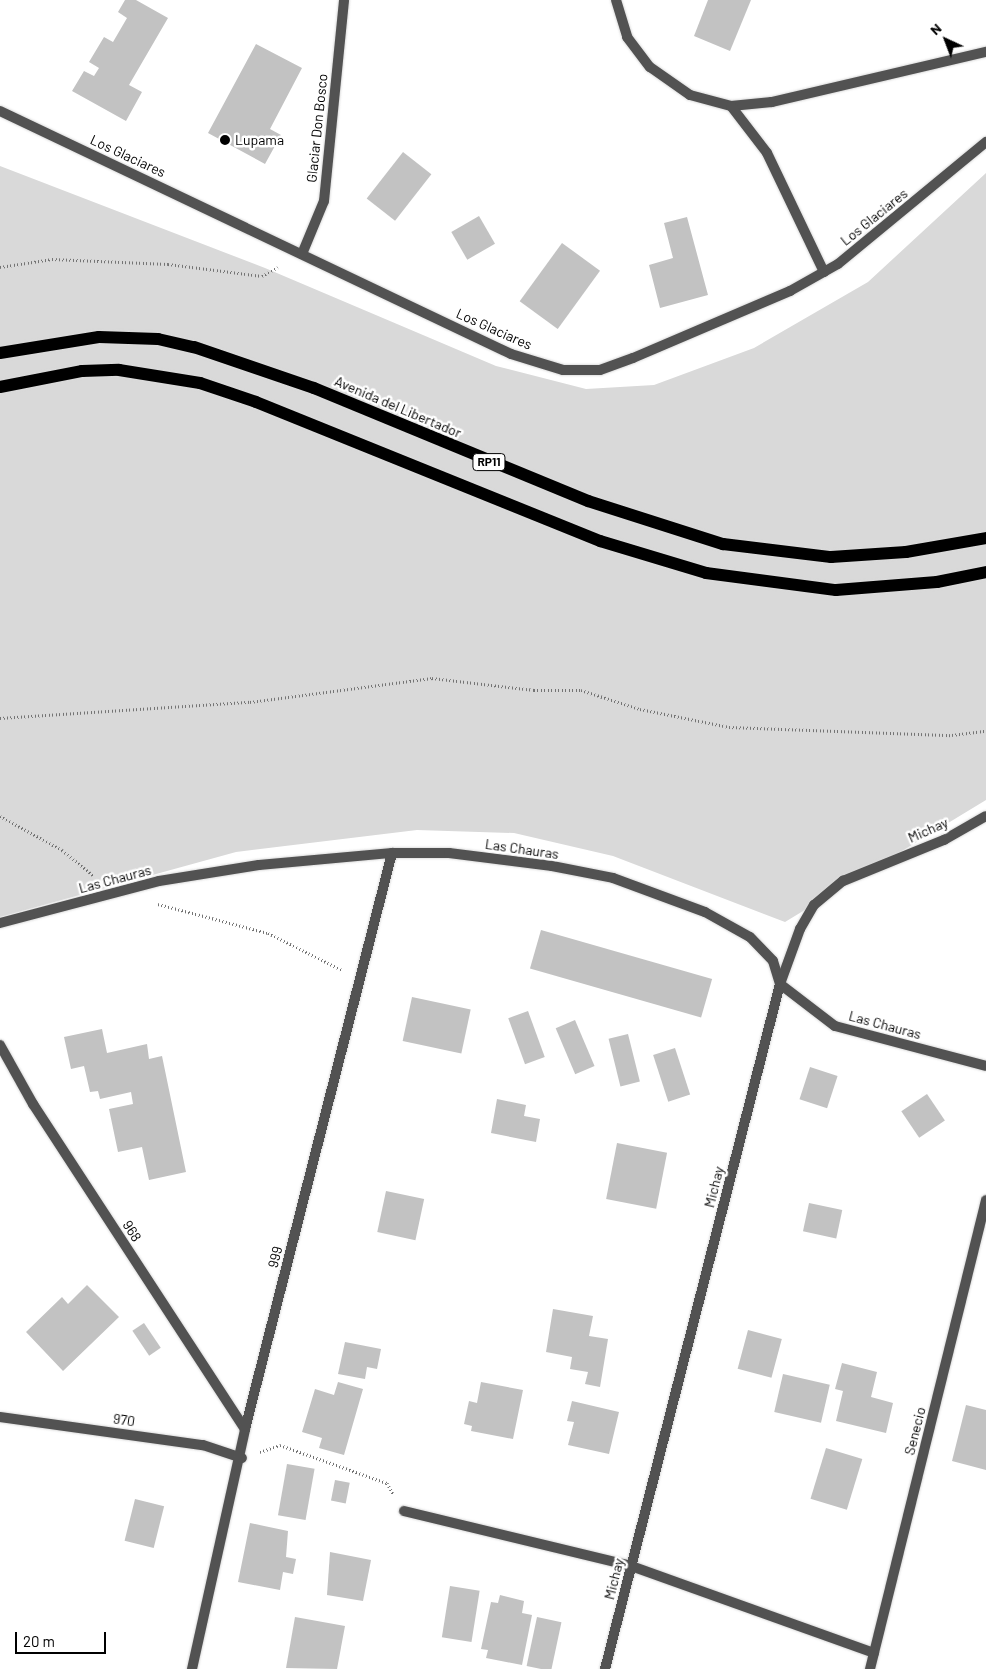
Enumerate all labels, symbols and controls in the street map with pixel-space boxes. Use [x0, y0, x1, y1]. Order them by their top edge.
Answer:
north arrow [921, 15, 971, 65]
text: N [926, 19, 945, 38]
street label: Glaciar Don Bosco [303, 73, 331, 183]
street label: Los Glaciares [88, 131, 168, 181]
place label: Lupama [235, 132, 284, 148]
marker: Lupama [219, 134, 231, 146]
street label: Los Glaciares [837, 185, 911, 249]
street label: Los Glaciares [454, 305, 534, 353]
street label: Avenida del Libertador [332, 373, 464, 441]
road number: RP11 [472, 452, 506, 472]
street label: Michay [905, 814, 951, 846]
street label: Las Chauras [484, 836, 560, 862]
street label: Las Chauras [77, 861, 153, 897]
street label: Las Chauras [847, 1007, 923, 1043]
street label: Michay [701, 1165, 727, 1209]
street label: 968 [119, 1217, 145, 1245]
street label: 999 [264, 1244, 286, 1270]
street label: Senecio [901, 1405, 929, 1457]
street label: 970 [112, 1410, 136, 1430]
street label: Michay [601, 1557, 627, 1601]
scale bar [18, 1622, 109, 1654]
text: 20 m [23, 1632, 55, 1650]

